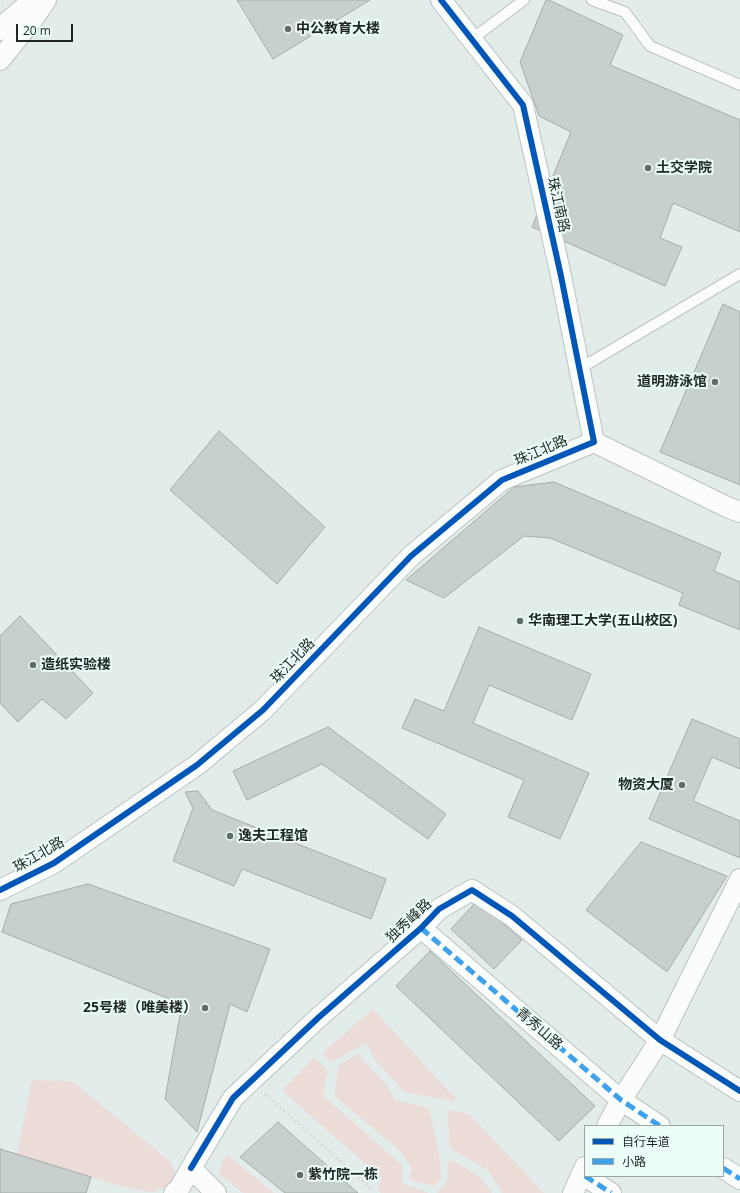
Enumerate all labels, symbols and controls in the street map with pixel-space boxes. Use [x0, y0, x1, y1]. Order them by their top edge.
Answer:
scale bar [18, 16, 75, 42]
place label: 中公教育大楼 [296, 21, 380, 37]
text: 20 m [23, 22, 51, 39]
marker: 中公教育大楼 [283, 24, 293, 34]
place label: 土交学院 [656, 160, 712, 176]
marker: 土交学院 [643, 163, 653, 173]
street label: 珠江南路 [544, 176, 572, 234]
place label: 道明游泳馆 [637, 374, 707, 390]
marker: 道明游泳馆 [710, 377, 720, 387]
street label: 珠江北路 [512, 432, 570, 470]
place label: 华南理工大学(五山校区) [528, 613, 677, 629]
marker: 华南理工大学(五山校区) [515, 616, 525, 626]
street label: 珠江北路 [268, 635, 318, 687]
place label: 造纸实验楼 [41, 657, 111, 673]
marker: 造纸实验楼 [28, 660, 38, 670]
place label: 物资大厦 [618, 777, 674, 793]
marker: 物资大厦 [677, 780, 687, 790]
place label: 逸夫工程馆 [238, 828, 308, 844]
marker: 逸夫工程馆 [225, 831, 235, 841]
street label: 珠江北路 [11, 834, 67, 876]
street label: 独秀峰路 [383, 896, 435, 946]
place label: 25号楼（唯美楼） [83, 1000, 197, 1016]
marker: 25号楼（唯美楼） [200, 1003, 210, 1013]
street label: 青秀山路 [512, 1004, 566, 1054]
legend [584, 1125, 724, 1177]
text: 自行车道 [622, 1133, 670, 1150]
text: 小路 [622, 1153, 646, 1170]
place label: 紫竹院一栋 [308, 1167, 378, 1183]
marker: 紫竹院一栋 [295, 1170, 305, 1180]

